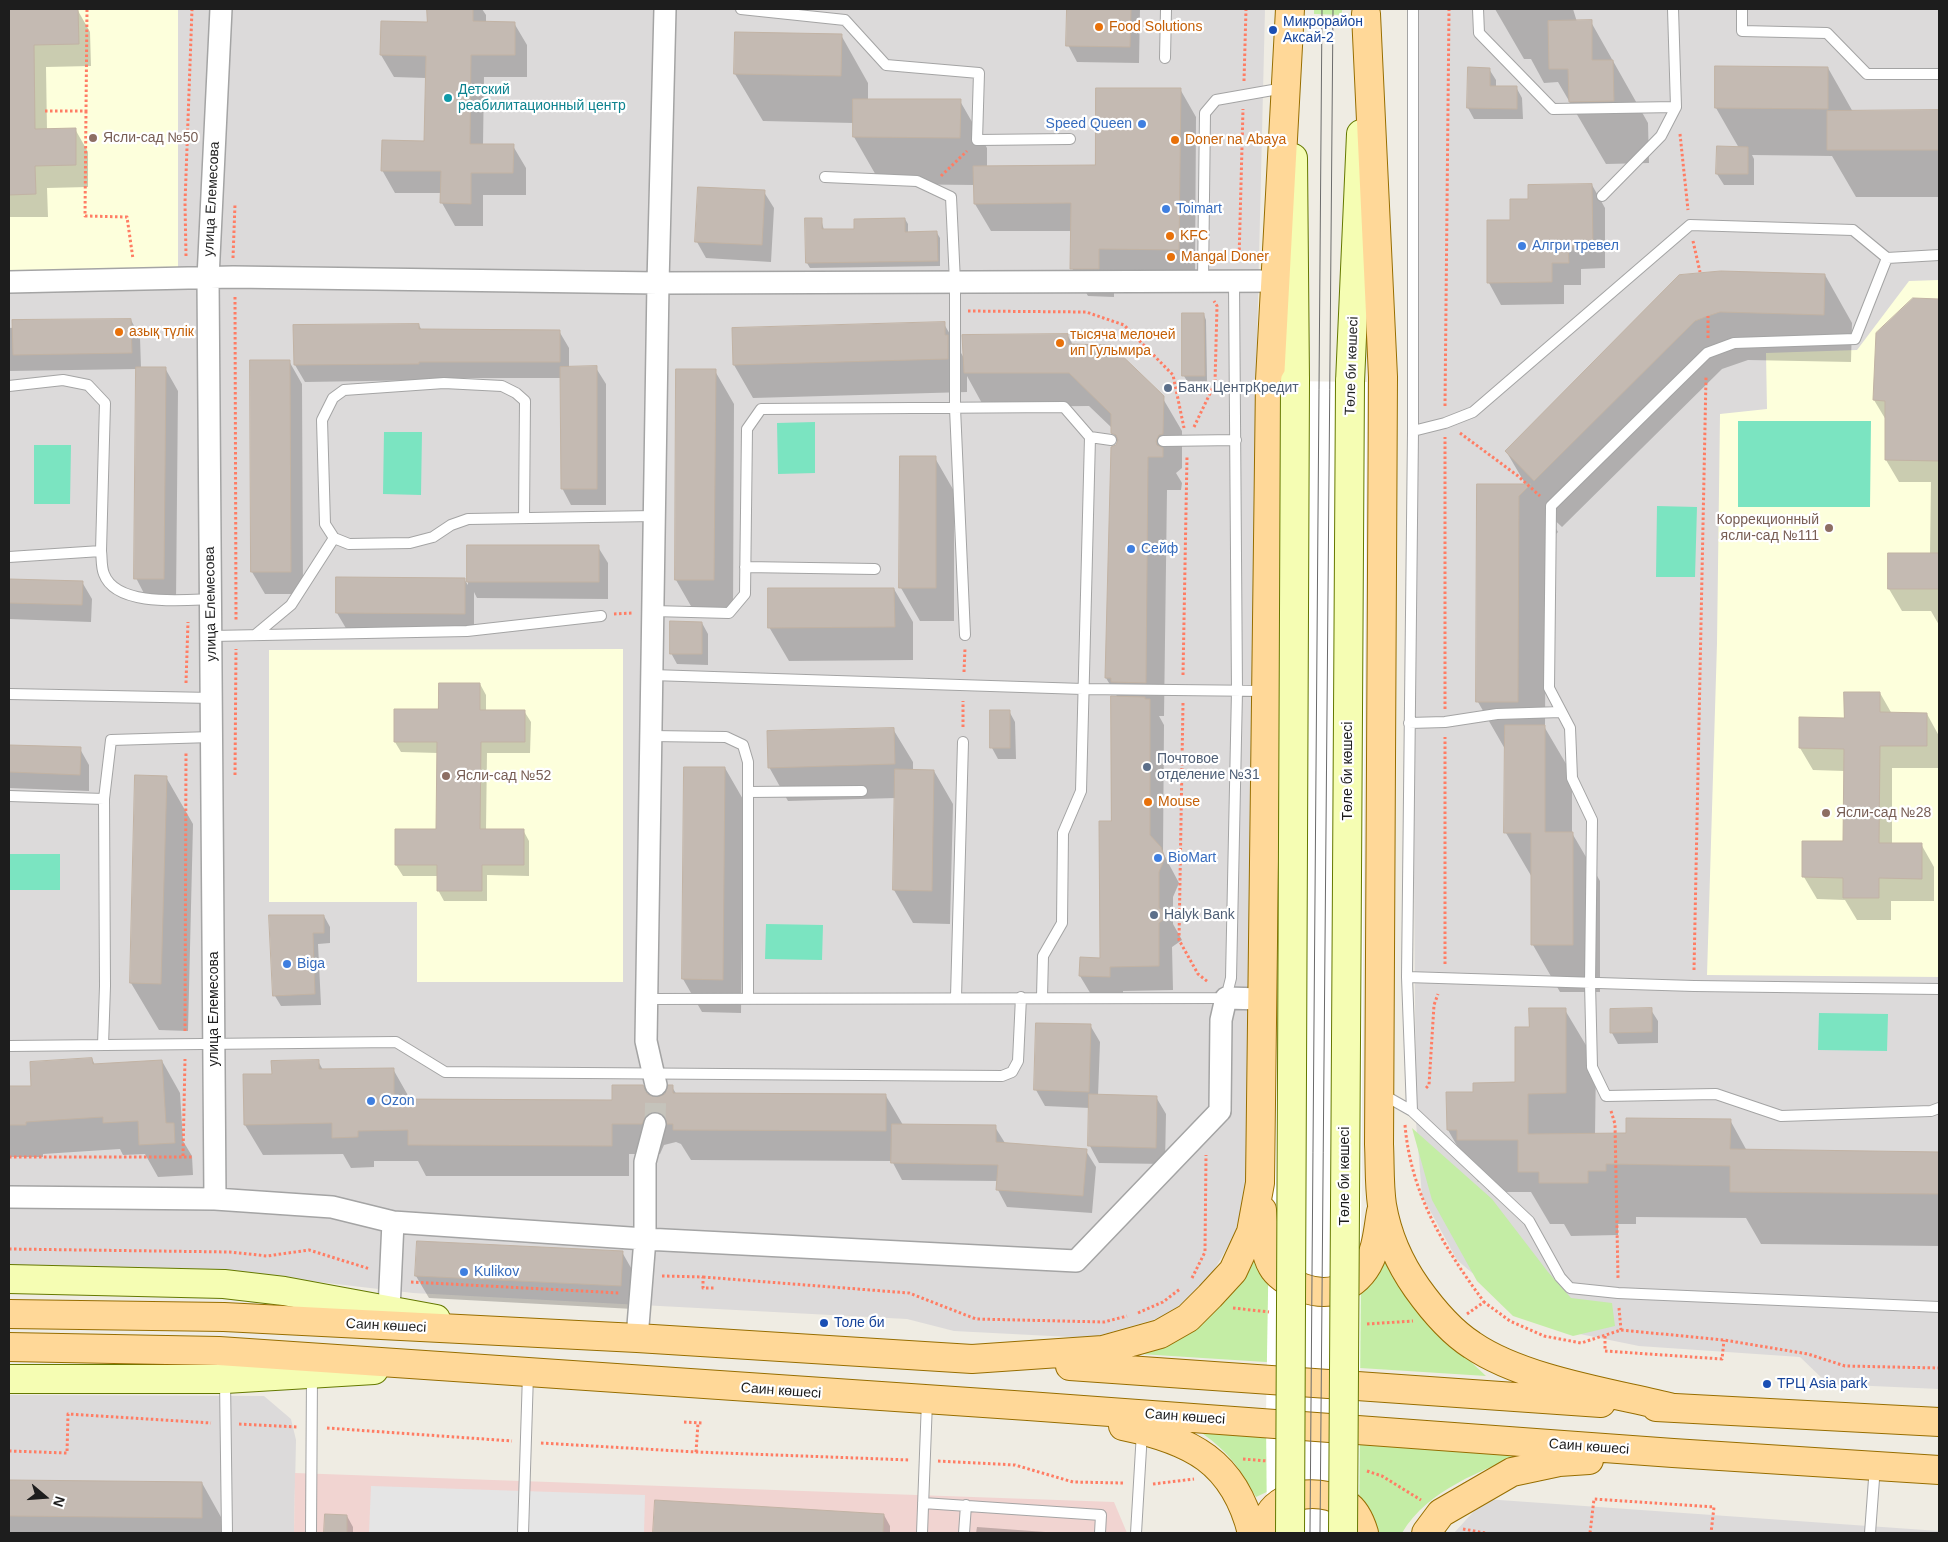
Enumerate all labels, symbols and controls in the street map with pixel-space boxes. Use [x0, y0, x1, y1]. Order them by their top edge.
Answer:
place label: Микрорайон Аксай-2 [1283, 14, 1363, 46]
place label: Food Solutions [1109, 19, 1202, 35]
marker: Food Solutions [1093, 21, 1105, 33]
marker: Микрорайон Аксай-2 [1267, 24, 1279, 36]
place label: Детский реабилитационный центр [458, 82, 626, 114]
marker: Детский реабилитационный центр [442, 92, 454, 104]
place label: Speed Queen [1046, 116, 1132, 132]
marker: Speed Queen [1136, 118, 1148, 130]
place label: Ясли-сад №50 [103, 130, 198, 146]
marker: Ясли-сад №50 [87, 132, 99, 144]
place label: Doner na Abaya [1185, 132, 1286, 148]
marker: Doner na Abaya [1169, 134, 1181, 146]
street label: улица Елемесова [201, 141, 223, 257]
place label: Toimart [1176, 201, 1222, 217]
marker: Toimart [1160, 203, 1172, 215]
place label: KFC [1180, 228, 1208, 244]
marker: KFC [1164, 230, 1176, 242]
place label: Алгри тревел [1532, 238, 1619, 254]
marker: Алгри тревел [1516, 240, 1528, 252]
place label: Mangal Doner [1181, 249, 1269, 265]
marker: Mangal Doner [1165, 251, 1177, 263]
street label: Төле би көшесі [1342, 316, 1362, 416]
place label: азық түлік [129, 324, 194, 340]
marker: азық түлік [113, 326, 125, 338]
place label: тысяча мелочей ип Гульмира [1070, 327, 1176, 360]
marker: тысяча мелочей ип Гульмира [1054, 337, 1066, 349]
place label: Банк ЦентрКредит [1178, 380, 1299, 396]
marker: Банк ЦентрКредит [1162, 382, 1174, 394]
place label: Коррекционный ясли-сад №111 [1717, 512, 1819, 544]
marker: Коррекционный ясли-сад №111 [1823, 522, 1835, 534]
place label: Сейф [1141, 541, 1178, 557]
marker: Сейф [1125, 543, 1137, 555]
street label: улица Елемесова [202, 546, 220, 662]
street label: Төле би көшесі [1340, 722, 1356, 820]
place label: Почтовое отделение №31 [1157, 751, 1260, 784]
marker: Почтовое отделение №31 [1141, 761, 1153, 773]
place label: Ясли-сад №52 [456, 768, 551, 784]
marker: Ясли-сад №52 [440, 770, 452, 782]
place label: Mouse [1158, 794, 1200, 810]
marker: Mouse [1142, 796, 1154, 808]
place label: Ясли-сад №28 [1836, 805, 1931, 821]
marker: Ясли-сад №28 [1820, 807, 1832, 819]
place label: BioMart [1168, 850, 1216, 866]
marker: BioMart [1152, 852, 1164, 864]
place label: Halyk Bank [1164, 907, 1235, 923]
marker: Halyk Bank [1148, 909, 1160, 921]
street label: улица Елемесова [206, 951, 222, 1067]
place label: Biga [297, 956, 325, 972]
marker: Biga [281, 958, 293, 970]
place label: Ozon [381, 1093, 414, 1109]
marker: Ozon [365, 1095, 377, 1107]
street label: Төле би көшесі [1337, 1127, 1353, 1225]
place label: Kulikov [474, 1264, 519, 1280]
marker: Kulikov [458, 1266, 470, 1278]
place label: Толе би [834, 1315, 885, 1331]
street label: Саин көшесі [345, 1316, 427, 1336]
marker: Толе би [818, 1317, 830, 1329]
place label: ТРЦ Asia park [1777, 1376, 1867, 1392]
marker: ТРЦ Asia park [1761, 1378, 1773, 1390]
street label: Саин көшесі [740, 1380, 822, 1402]
street label: Саин көшесі [1144, 1406, 1226, 1428]
street label: Саин көшесі [1548, 1436, 1630, 1458]
north arrow [20, 1472, 70, 1522]
text: N [50, 1494, 68, 1509]

